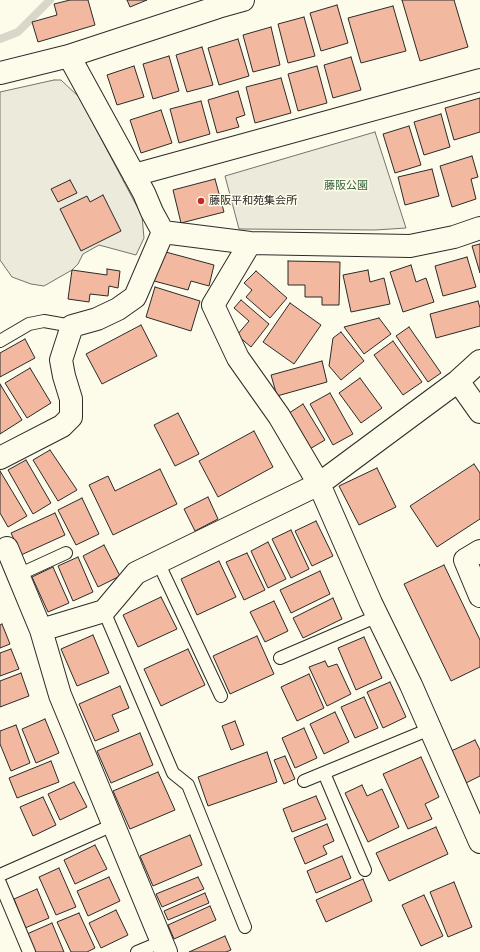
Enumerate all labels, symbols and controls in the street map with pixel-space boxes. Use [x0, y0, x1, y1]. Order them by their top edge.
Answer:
park label: 藤阪公園 [324, 179, 368, 193]
place label: 藤阪平和苑集会所 [209, 194, 297, 208]
marker: 藤阪平和苑集会所 [196, 196, 206, 206]

